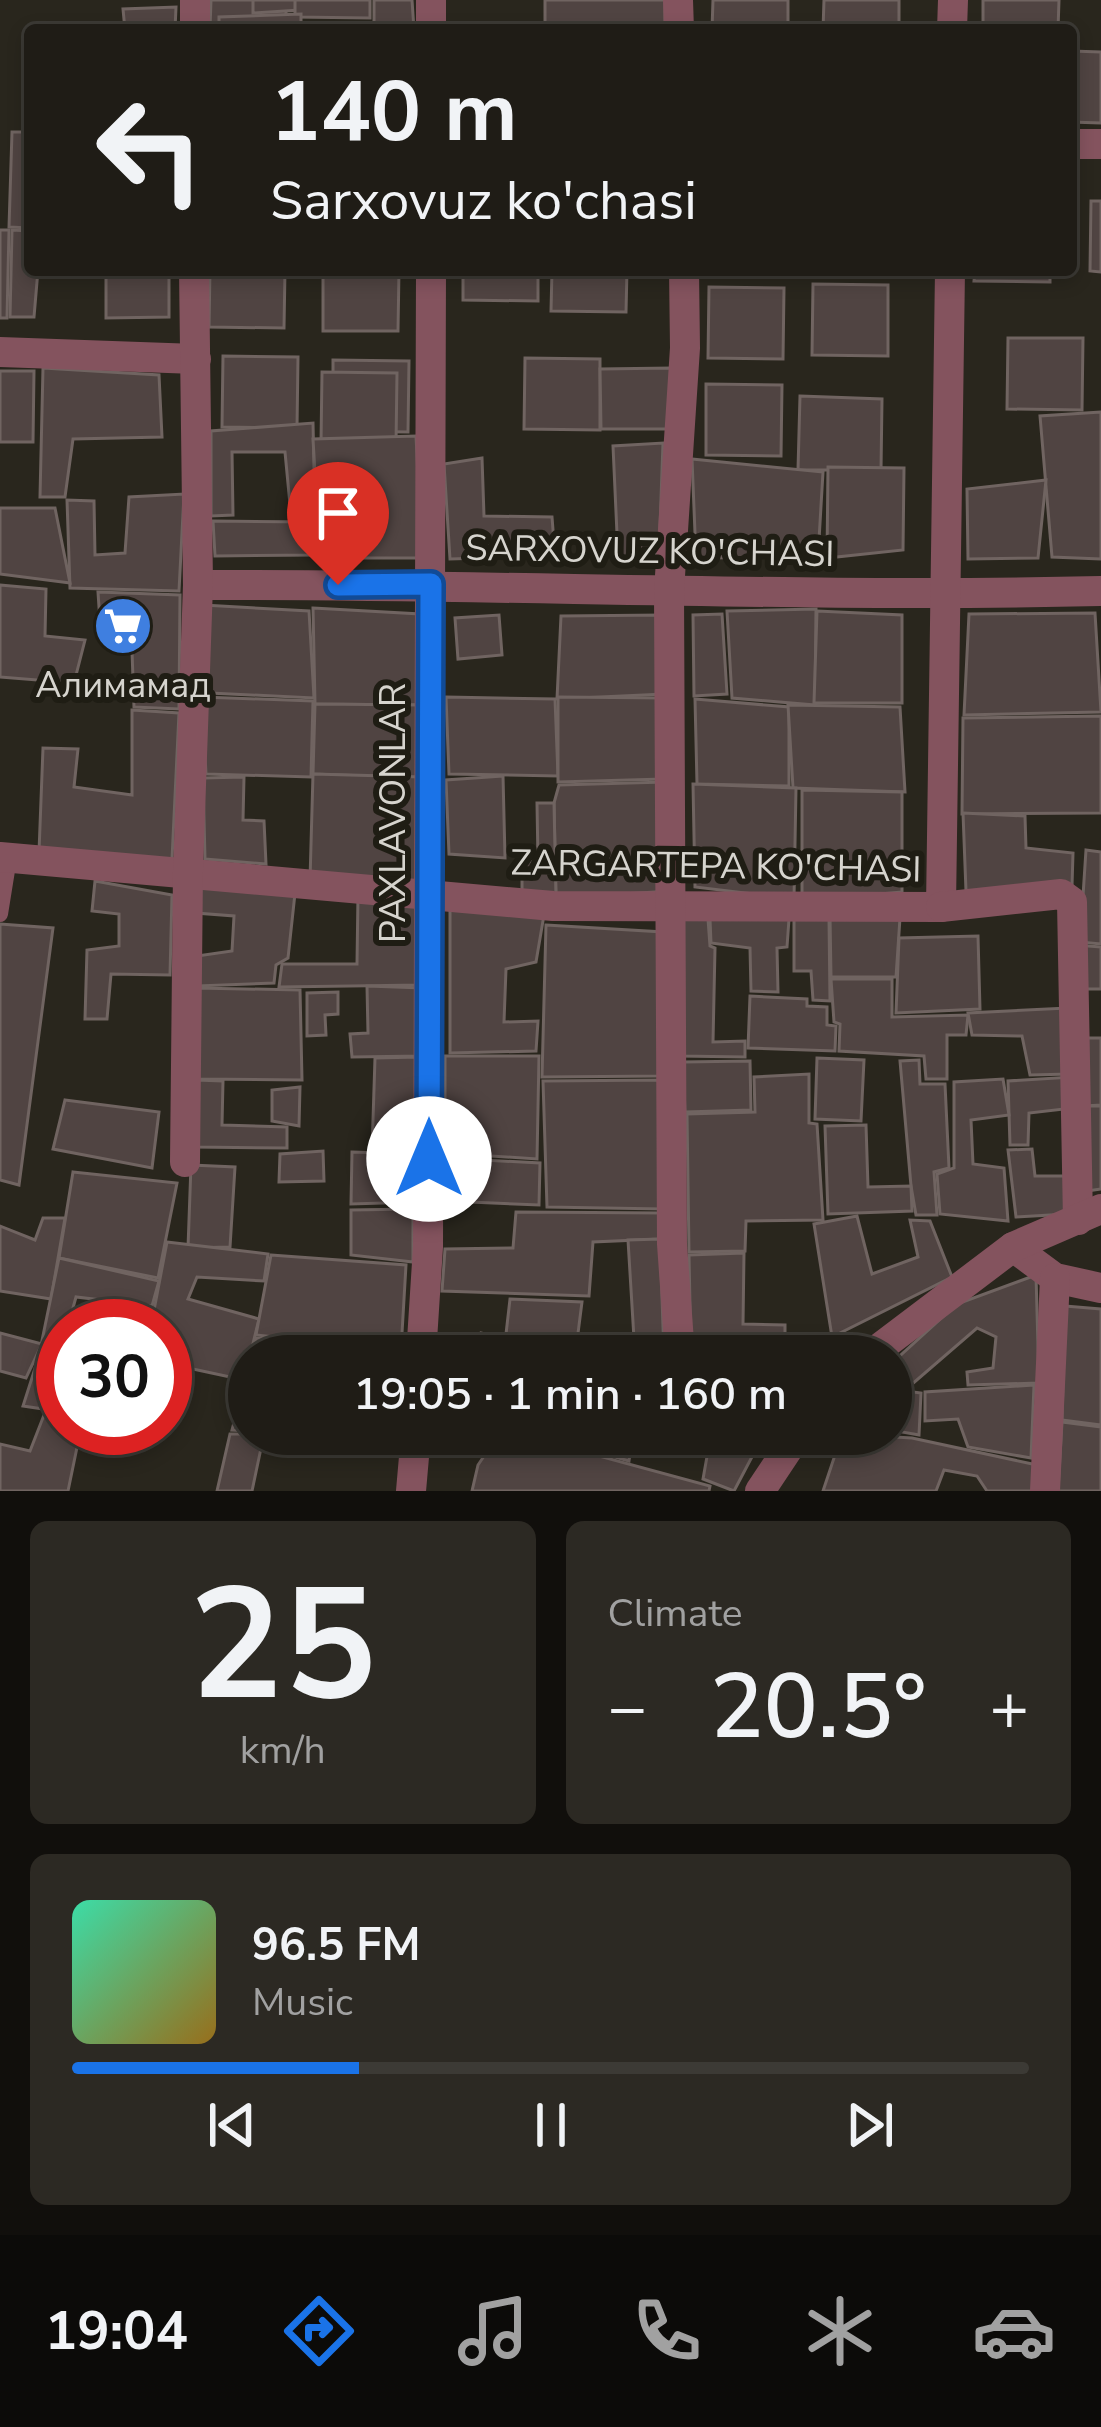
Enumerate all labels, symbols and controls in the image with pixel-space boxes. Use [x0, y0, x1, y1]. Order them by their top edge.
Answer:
text: 140 m [270, 55, 518, 170]
icon: left [72, 72, 228, 228]
text: Sarxovuz ko'chasi [270, 164, 697, 238]
pin [287, 462, 389, 585]
icon: arrive [305, 480, 371, 546]
street label: SARXOVUZ KO'CHASI [465, 524, 835, 579]
supermarket icon: Алимамад [92, 595, 154, 657]
place label: Алимамад [35, 661, 211, 710]
street label: PAXLAVONLAR [369, 683, 418, 943]
street label: ZARGARTEPA KO'CHASI [510, 838, 922, 895]
position arrow [366, 1096, 492, 1222]
speed limit sign: 30 [36, 1299, 192, 1455]
text: 19:05 · 1 min · 160 m [353, 1364, 787, 1425]
text: 25 [189, 1539, 376, 1752]
text: Climate [608, 1587, 743, 1640]
text: 20.5° [710, 1646, 927, 1769]
text: − [608, 1663, 647, 1753]
text: + [989, 1663, 1029, 1753]
text: km/h [240, 1724, 326, 1777]
text: 96.5 FM [252, 1915, 421, 1976]
text: Music [252, 1976, 353, 2029]
icon: previous [199, 2092, 265, 2158]
icon: pause [518, 2092, 584, 2158]
icon: next [837, 2092, 903, 2158]
icon: directions [277, 2289, 361, 2373]
icon: music [451, 2289, 535, 2373]
icon: phone [625, 2289, 709, 2373]
icon: climate [798, 2289, 882, 2373]
icon: car [972, 2289, 1056, 2373]
text: 19:04 [45, 2294, 188, 2368]

